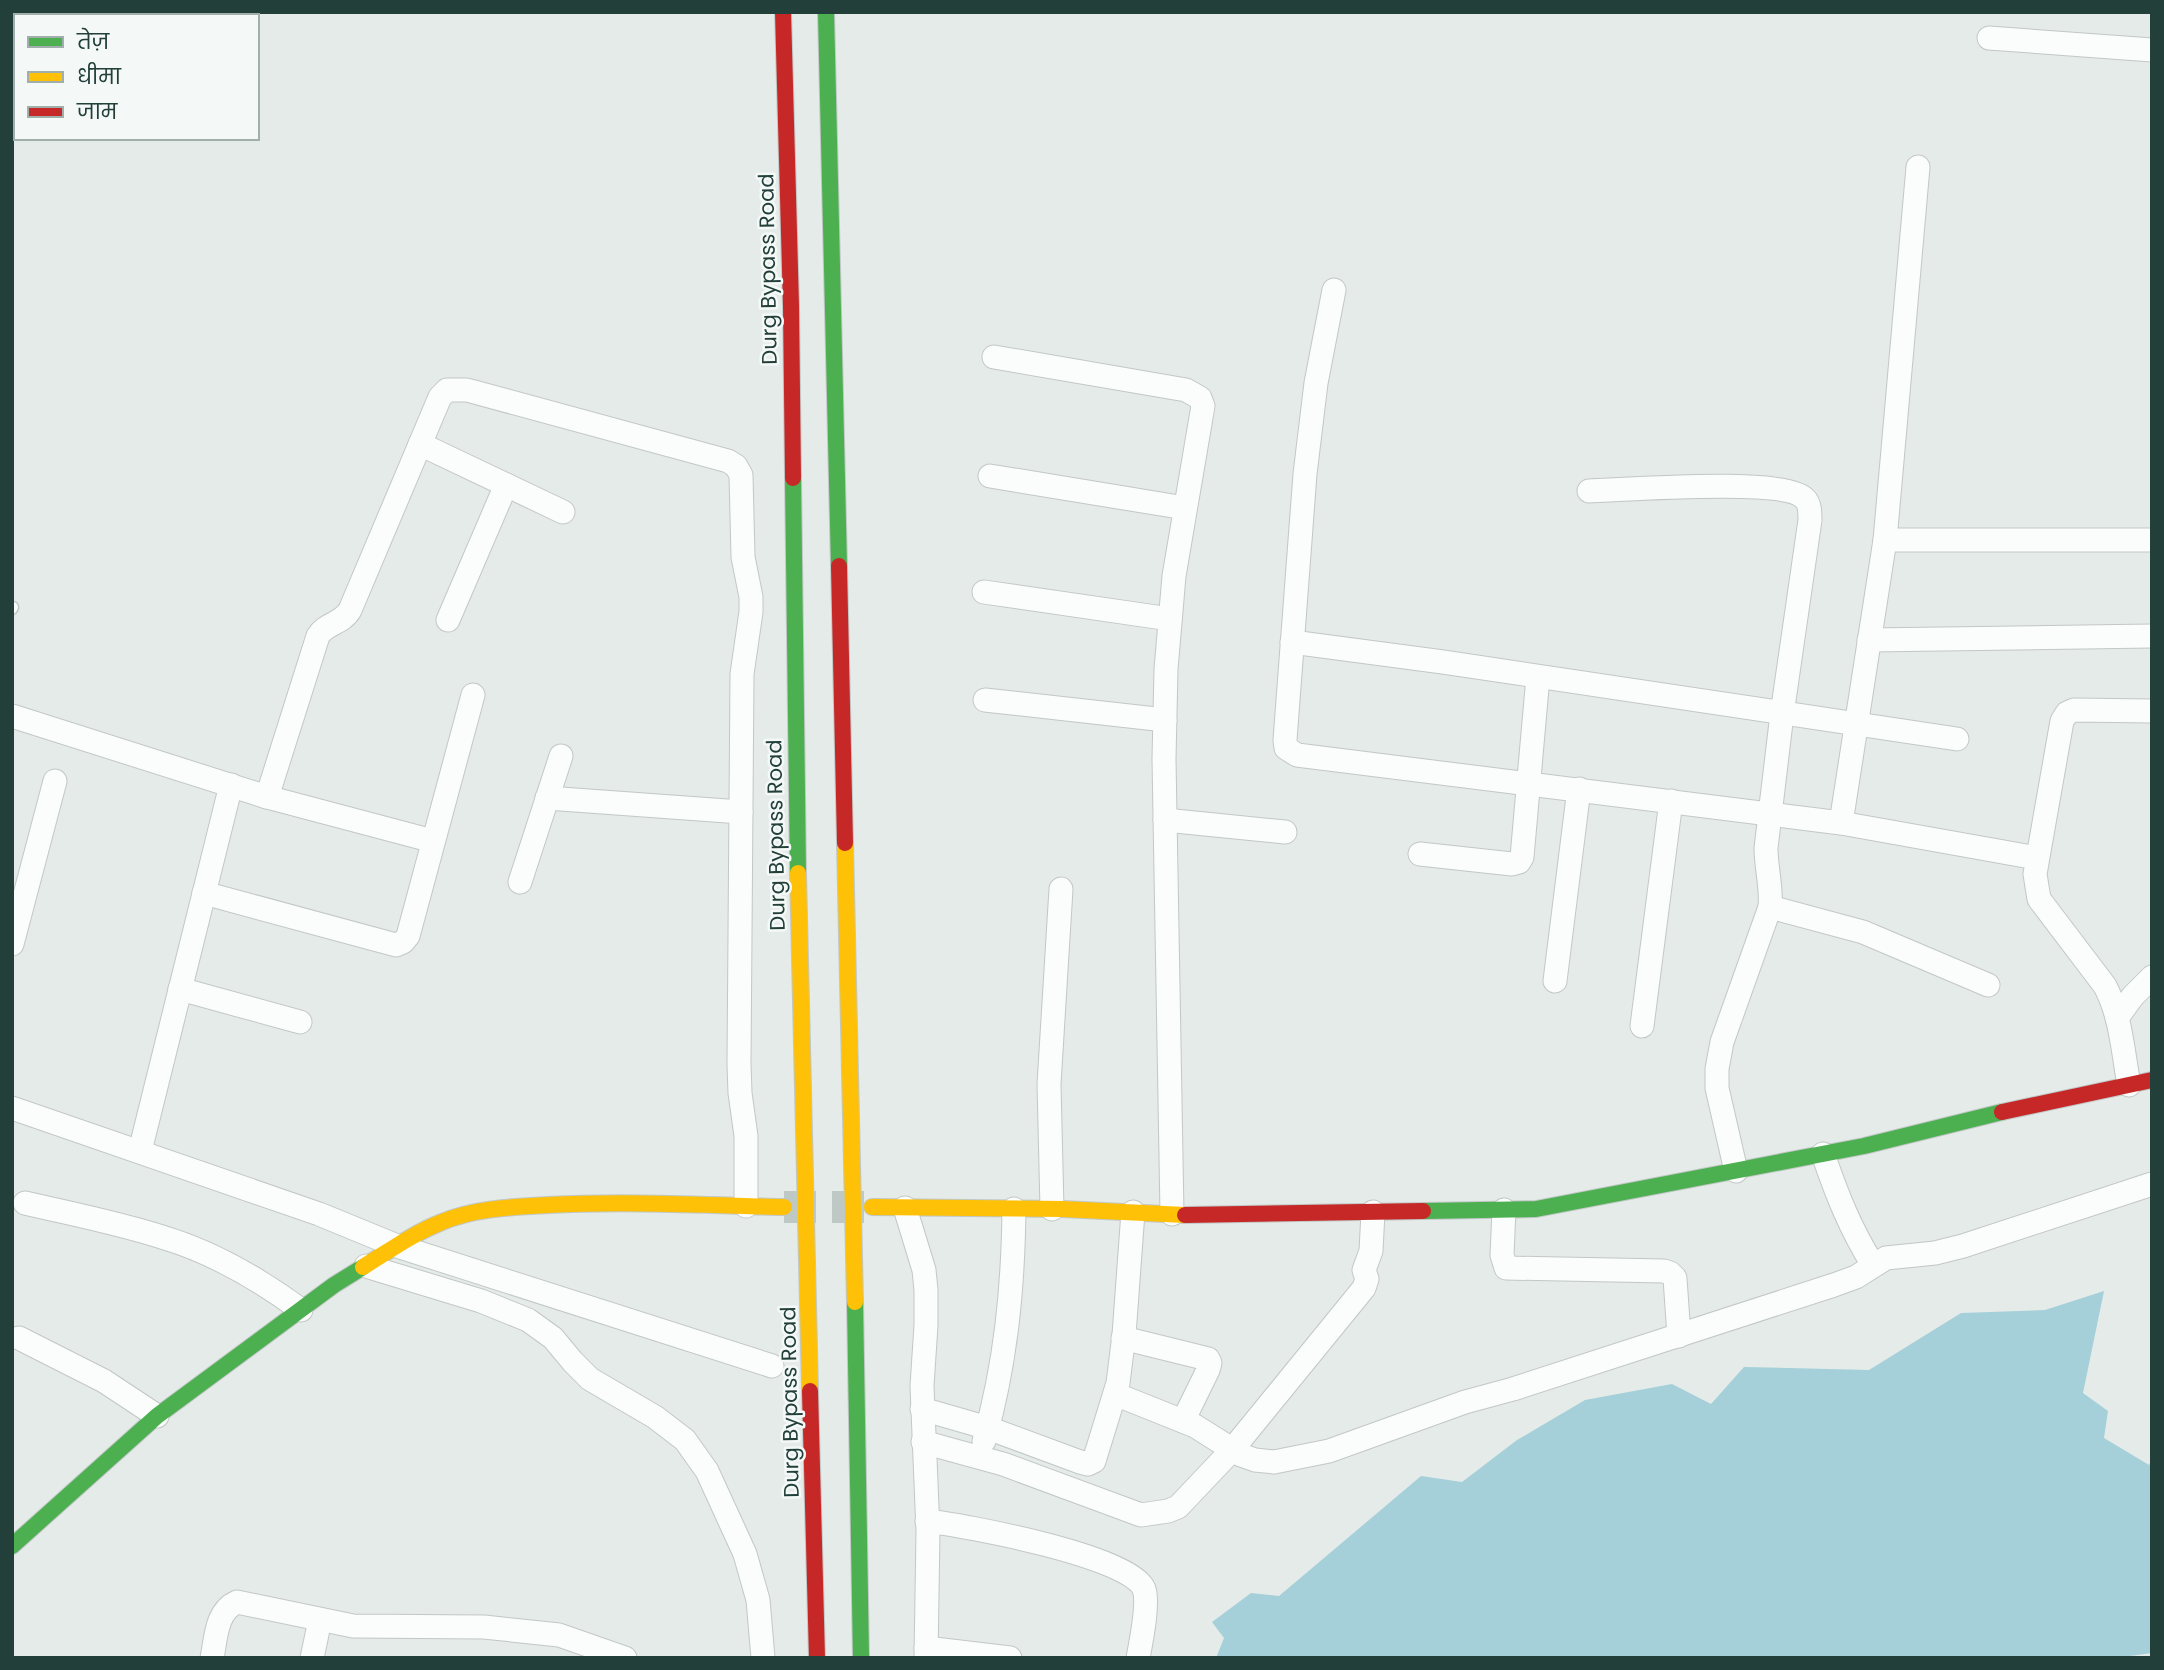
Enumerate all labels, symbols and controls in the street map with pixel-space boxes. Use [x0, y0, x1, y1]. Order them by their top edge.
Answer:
legend [14, 14, 259, 140]
text: तेज़ [76, 27, 111, 56]
text: धीमा [77, 62, 122, 91]
text: जाम [76, 97, 119, 126]
street label: Durg Bypass Road [751, 173, 784, 365]
street label: Durg Bypass Road [759, 739, 792, 931]
street label: Durg Bypass Road [773, 1306, 806, 1498]

